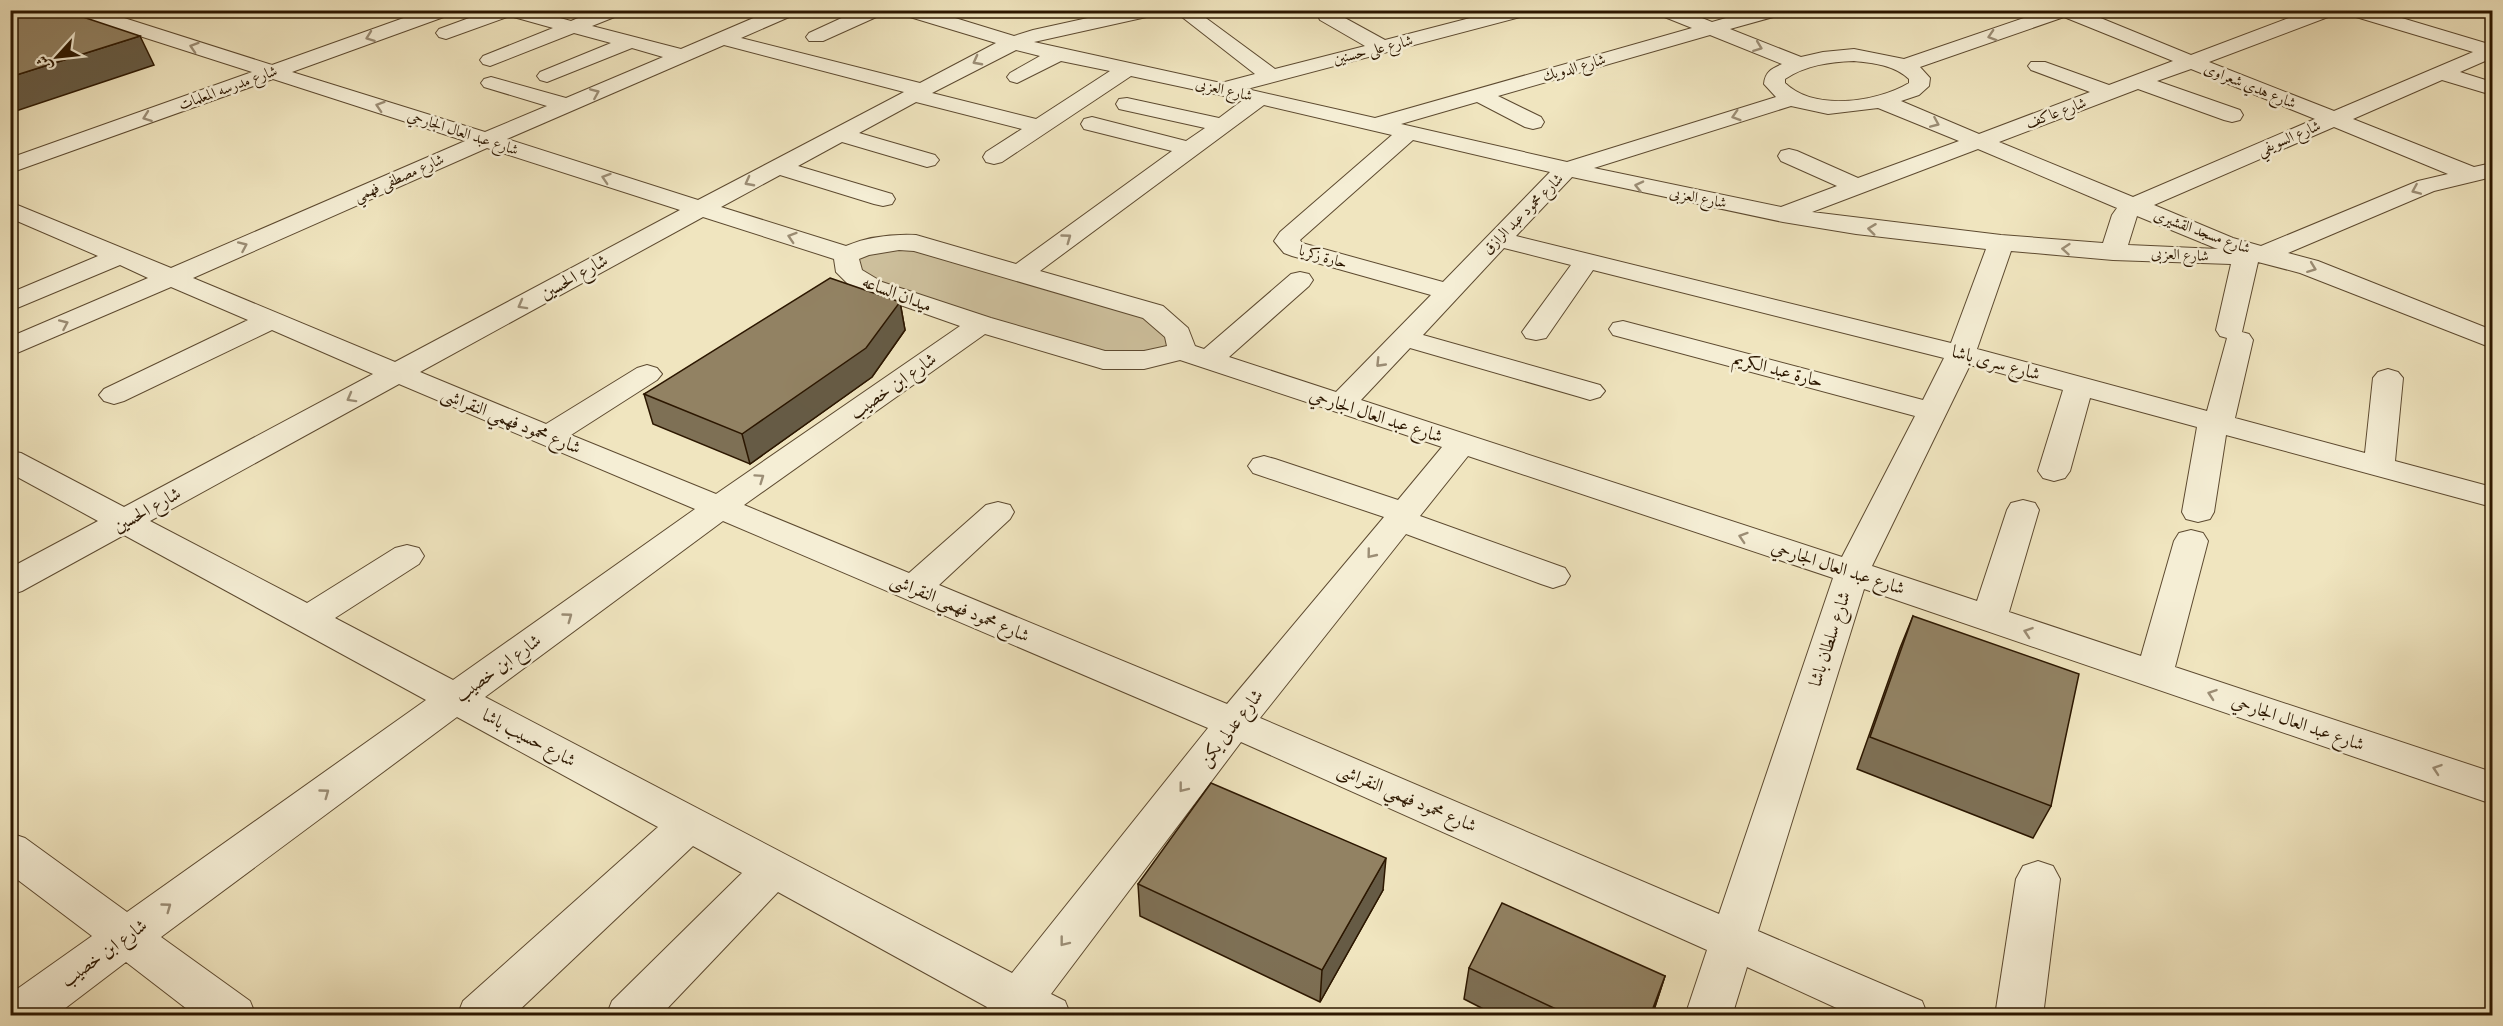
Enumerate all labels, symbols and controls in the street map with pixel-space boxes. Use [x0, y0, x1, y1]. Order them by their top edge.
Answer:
north arrow [27, 27, 87, 87]
one-way arrow [1987, 28, 1998, 41]
one-way arrow [365, 30, 376, 43]
street label: شارع على حسنين [1331, 31, 1416, 72]
one-way arrow [1752, 40, 1763, 52]
one-way arrow [189, 42, 200, 54]
street label: شارع الدويك [1540, 50, 1609, 89]
text: ش [32, 52, 57, 75]
one-way arrow [973, 54, 983, 65]
street label: شارع هدي شعراوى [2200, 59, 2299, 116]
street label: شارع مدرسه المعلمات [176, 61, 281, 118]
street label: شارع العزبى [1193, 74, 1254, 109]
one-way arrow [589, 88, 600, 100]
street label: شارع عاكف [2023, 93, 2090, 136]
one-way arrow [375, 101, 386, 113]
street label: شارع عبد العال الجارحي [404, 106, 521, 163]
one-way arrow [1732, 109, 1742, 121]
one-way arrow [142, 110, 153, 122]
one-way arrow [1928, 116, 1939, 128]
street label: شارع السويفي [2254, 116, 2325, 164]
street label: شارع مصطفى فهمي [351, 150, 449, 210]
street label: شارع محمود عبد الرازق [1479, 170, 1570, 261]
one-way arrow [601, 173, 612, 185]
one-way arrow [745, 175, 755, 186]
one-way arrow [1634, 180, 1644, 193]
street label: شارع العزبى [1667, 183, 1728, 216]
one-way arrow [2411, 183, 2422, 195]
street label: شارع مسجد القشيرى [2150, 206, 2253, 261]
one-way arrow [1867, 223, 1877, 235]
one-way arrow [787, 232, 798, 244]
one-way arrow [1060, 235, 1071, 246]
one-way arrow [236, 241, 247, 253]
street label: حارة زكريا [1297, 241, 1349, 273]
one-way arrow [2061, 242, 2070, 255]
street label: شارع العزبى [2150, 244, 2209, 269]
street label: شارع الحسين [536, 249, 613, 308]
one-way arrow [2306, 261, 2317, 273]
street label: ميدان الساعه [859, 270, 935, 318]
one-way arrow [518, 298, 528, 309]
one-way arrow [58, 319, 69, 331]
street label: شارع سرى باشا [1948, 340, 2043, 389]
street label: حارة عبد الكريم [1729, 347, 1826, 397]
street label: شارع ابن خصيب [845, 348, 943, 427]
one-way arrow [1376, 356, 1387, 367]
street label: شارع محمود فهمي النقراشى [436, 382, 584, 464]
street label: شارع عبد العال الجارحي [1305, 384, 1446, 451]
one-way arrow [347, 391, 357, 402]
one-way arrow [753, 474, 764, 485]
street label: شارع الحسين [109, 482, 186, 541]
one-way arrow [1738, 531, 1749, 544]
street label: شارع عبد العال الجارحي [1767, 536, 1908, 603]
one-way arrow [1367, 547, 1378, 558]
street label: شارع محمود فهمي النقراشى [885, 568, 1033, 652]
street label: شارع سلطان باشا [1804, 588, 1859, 690]
one-way arrow [561, 613, 572, 624]
one-way arrow [2023, 626, 2034, 639]
street label: شارع ابن خصيب [450, 629, 547, 709]
street label: شارع عدلى يكن [1194, 685, 1271, 773]
one-way arrow [2208, 688, 2218, 701]
street label: شارع عبد العال الجارحي [2228, 690, 2367, 759]
street label: شارع حسيب باشا [477, 704, 580, 775]
street label: شارع محمود فهمي النقراشى [1332, 758, 1480, 842]
one-way arrow [2432, 764, 2443, 777]
one-way arrow [1180, 782, 1191, 793]
one-way arrow [318, 789, 329, 800]
one-way arrow [160, 903, 171, 914]
street label: شارع ابن خصيب [56, 914, 153, 994]
one-way arrow [1060, 936, 1071, 947]

